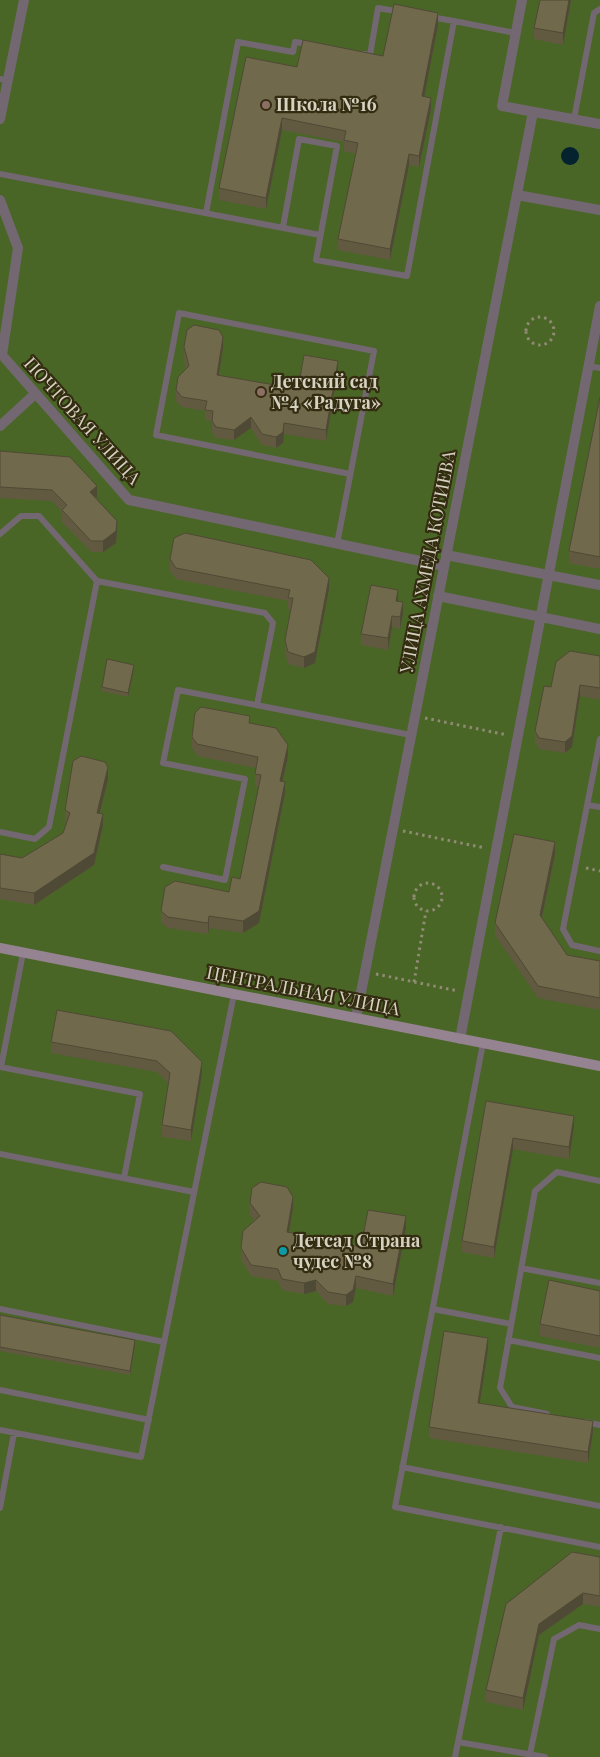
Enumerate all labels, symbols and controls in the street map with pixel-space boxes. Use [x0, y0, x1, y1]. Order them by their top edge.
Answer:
place label: Школа №16 [276, 92, 377, 116]
marker: Школа №16 [260, 99, 272, 111]
street label: ПОЧТОВАЯ УЛИЦА [19, 351, 147, 490]
place label: Детский сад №4 «Радуга» [271, 369, 381, 414]
marker: Детский сад №4 «Радуга» [255, 386, 267, 398]
street label: УЛИЦА АХМЕДА КОТИЕВА [393, 448, 461, 676]
street label: ЦЕНТРАЛЬНАЯ УЛИЦА [204, 959, 403, 1021]
place label: Детсад Страна чудес №8 [293, 1228, 421, 1273]
marker: Детсад Страна чудес №8 [277, 1245, 289, 1257]

